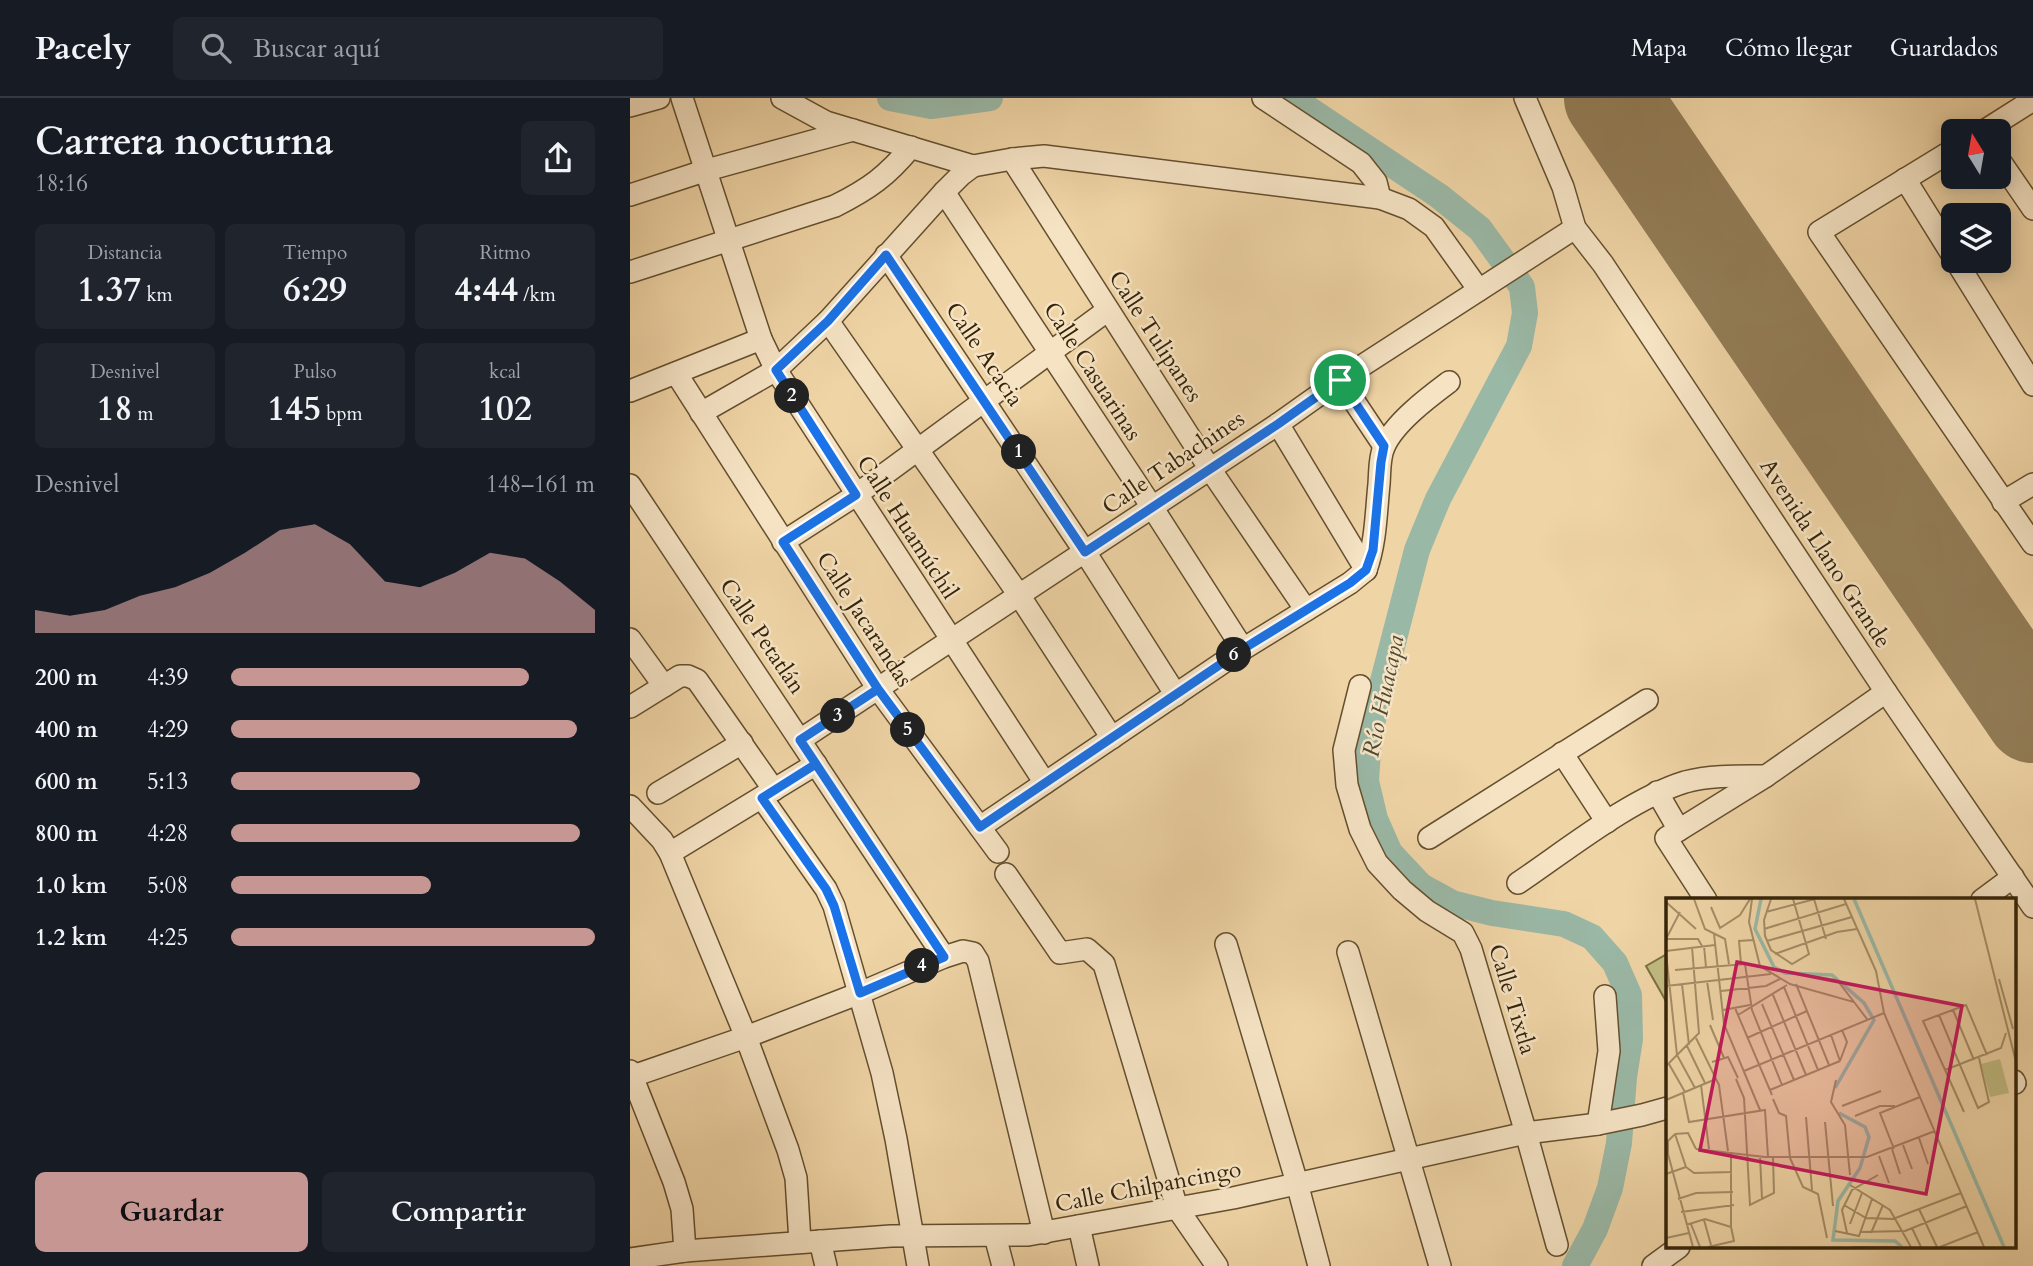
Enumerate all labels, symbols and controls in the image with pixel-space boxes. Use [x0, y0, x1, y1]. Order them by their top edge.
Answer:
search box [173, 17, 663, 80]
text: Pacely [35, 26, 131, 71]
icon: search [197, 29, 235, 67]
text: Buscar aquí [253, 31, 380, 66]
text: Mapa [1631, 32, 1687, 65]
text: Cómo llegar [1725, 32, 1852, 65]
text: Guardados [1890, 32, 1998, 65]
text: Carrera nocturna [35, 116, 334, 168]
north arrow [1941, 119, 2011, 189]
map controls [1941, 119, 2011, 273]
button: share [521, 121, 595, 195]
text: 18:16 [35, 168, 88, 199]
button: layers [1941, 203, 2011, 273]
text: Distancia [88, 240, 162, 266]
text: Tiempo [283, 240, 347, 266]
text: Ritmo [480, 240, 530, 266]
street label: Calle Tulipanes [1101, 264, 1210, 408]
text: 1.37 [77, 266, 141, 314]
text: 6:29 [283, 266, 347, 314]
text: 4:44 [454, 266, 518, 314]
text: km [141, 282, 173, 308]
text: /km [518, 282, 556, 308]
street label: Calle Acacia [938, 296, 1031, 413]
street label: Calle Casuarinas [1036, 296, 1149, 446]
pin [1310, 350, 1370, 410]
text: Desnivel [90, 359, 160, 385]
text: Pulso [293, 359, 337, 385]
text: kcal [489, 359, 521, 385]
icon: arrive [1321, 361, 1359, 399]
pin: 2 [774, 378, 810, 414]
text: 2 [787, 382, 796, 408]
text: 18 [96, 385, 132, 433]
text: 145 [267, 385, 321, 433]
text: 102 [478, 385, 532, 433]
text: m [132, 401, 154, 427]
text: bpm [321, 401, 363, 427]
street label: Calle Tabachines [1096, 403, 1251, 522]
pin: 1 [1002, 434, 1036, 470]
text: 1 [1014, 438, 1023, 464]
street label: Calle Huamúchil [850, 450, 966, 605]
street label: Avenida Llano Grande [1753, 453, 1898, 654]
text: Desnivel [35, 469, 119, 500]
text: 148–161 m [486, 469, 595, 500]
street label: Calle Jacarandas [809, 546, 920, 693]
street label: Calle Petatlán [712, 572, 813, 700]
water label: Río Huacapa [1354, 632, 1413, 760]
pin: 6 [1216, 638, 1252, 672]
text: 6 [1229, 641, 1238, 667]
text: 200 m [35, 662, 98, 693]
text: 4:39 [147, 662, 188, 693]
pin: 3 [820, 698, 856, 734]
text: 3 [833, 702, 842, 728]
pin: 5 [890, 712, 926, 748]
text: 400 m [35, 714, 98, 745]
text: 4:29 [147, 714, 188, 745]
text: 5 [903, 716, 912, 742]
text: 600 m [35, 766, 98, 797]
text: 5:13 [147, 766, 188, 797]
text: 800 m [35, 818, 98, 849]
text: 4:28 [147, 818, 188, 849]
text: 1.0 km [35, 870, 107, 901]
text: 5:08 [147, 870, 188, 901]
inset map [1666, 898, 2016, 1248]
text: 1.2 km [35, 922, 107, 953]
text: 4:25 [147, 922, 188, 953]
street label: Calle Tixtla [1481, 940, 1544, 1058]
pin: 4 [904, 948, 940, 984]
text: 4 [917, 952, 926, 978]
street label: Calle Chilpancingo [1052, 1153, 1244, 1220]
button: Guardar [35, 1172, 308, 1252]
button: Compartir [322, 1172, 595, 1252]

